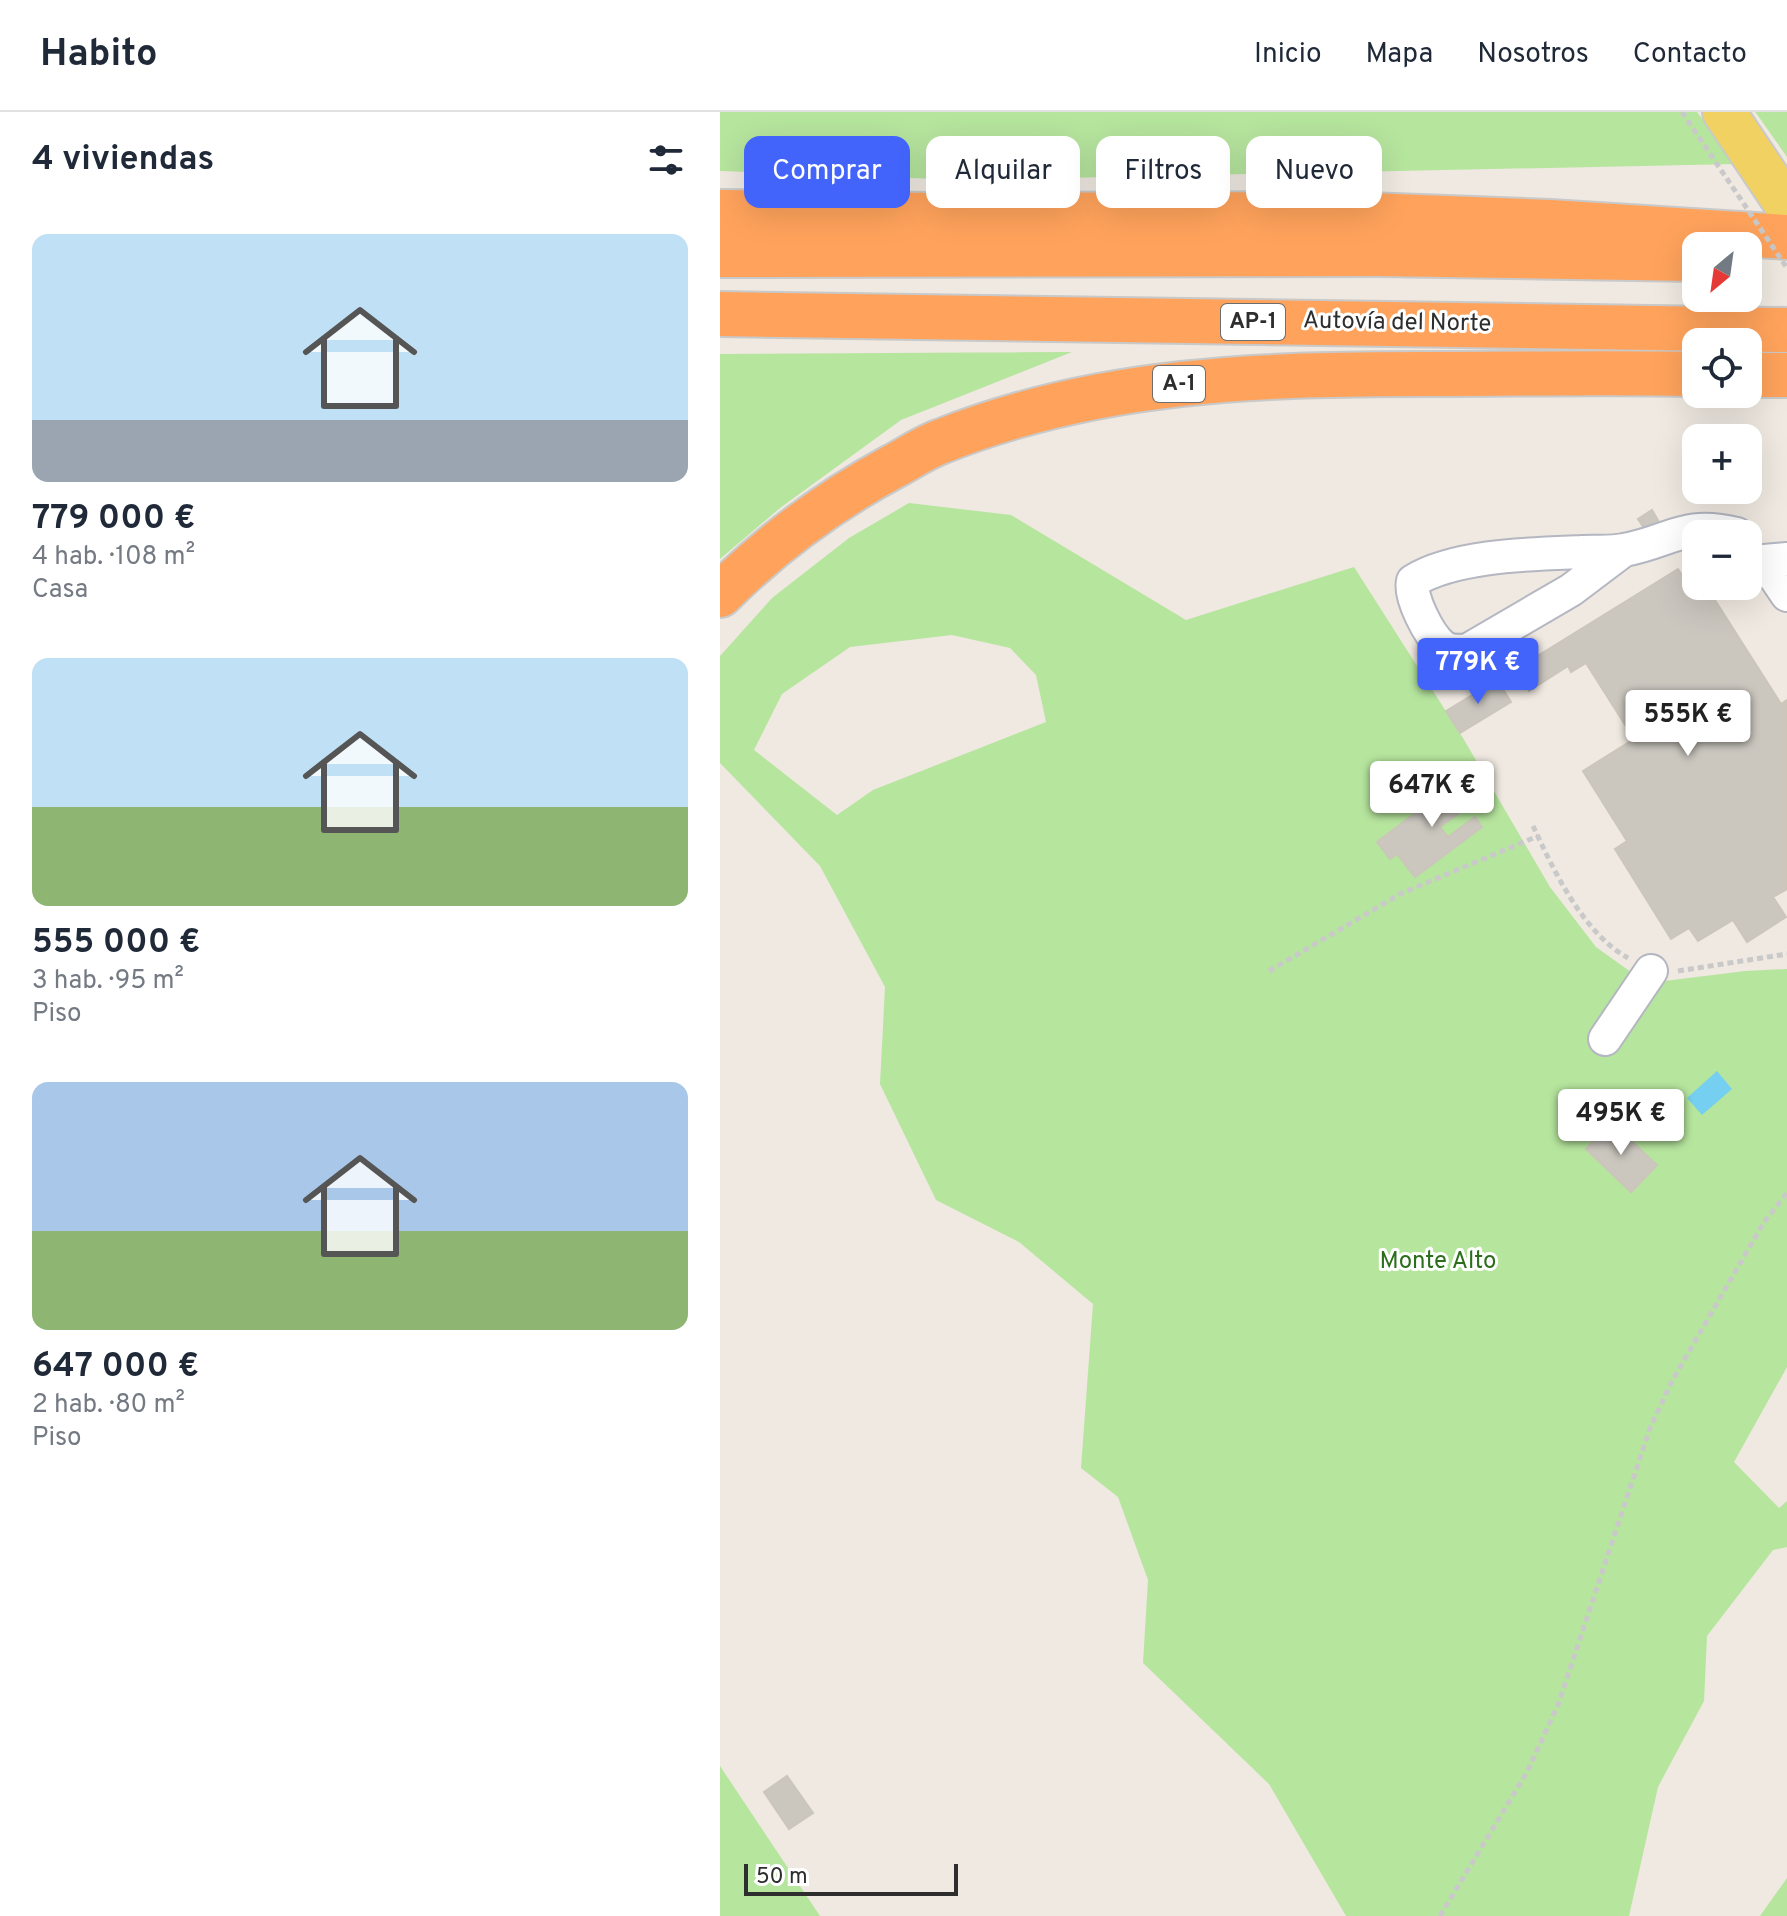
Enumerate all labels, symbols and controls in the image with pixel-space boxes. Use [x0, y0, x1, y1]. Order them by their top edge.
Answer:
text: Habito [40, 31, 158, 80]
text: Inicio [1254, 37, 1322, 73]
text: Mapa [1366, 37, 1433, 73]
text: Nosotros [1477, 37, 1589, 73]
text: Contacto [1633, 37, 1747, 73]
chip: Comprar [744, 136, 910, 208]
chip: Alquilar [926, 136, 1080, 208]
chip: Filtros [1096, 136, 1230, 208]
chip: Nuevo [1246, 136, 1382, 208]
icon: filters [644, 138, 688, 182]
text: 4 viviendas [32, 139, 214, 182]
north arrow [1682, 232, 1762, 312]
map controls [1682, 232, 1762, 600]
icon: home [288, 286, 432, 430]
road number: AP-1 [1221, 304, 1285, 340]
street label: Autovía del Norte [1302, 306, 1492, 340]
button: locate [1682, 328, 1762, 408]
road number: A-1 [1153, 366, 1205, 402]
button: + [1682, 424, 1762, 504]
text: 779 000 € [32, 498, 195, 541]
button: − [1682, 520, 1762, 600]
text: 4 hab. · 108 m² [32, 541, 195, 574]
text: Casa [32, 574, 88, 607]
pin: 779K € [1413, 638, 1543, 706]
text: 779K € [1435, 647, 1521, 680]
pin: 555K € [1623, 690, 1753, 758]
text: 555K € [1643, 699, 1733, 732]
icon: home [288, 710, 432, 854]
pin: 647K € [1367, 761, 1497, 829]
text: 647K € [1388, 770, 1476, 803]
text: 555 000 € [32, 922, 200, 965]
text: 3 hab. · 95 m² [32, 965, 184, 998]
text: Piso [32, 998, 81, 1031]
pin: 495K € [1556, 1089, 1686, 1157]
text: 495K € [1576, 1098, 1666, 1131]
icon: home [288, 1134, 432, 1278]
park label: Monte Alto [1379, 1247, 1497, 1277]
text: 647 000 € [32, 1346, 199, 1389]
text: 2 hab. · 80 m² [32, 1389, 185, 1422]
text: Piso [32, 1422, 81, 1455]
scale bar [744, 1860, 958, 1896]
text: 50 m [756, 1864, 808, 1891]

